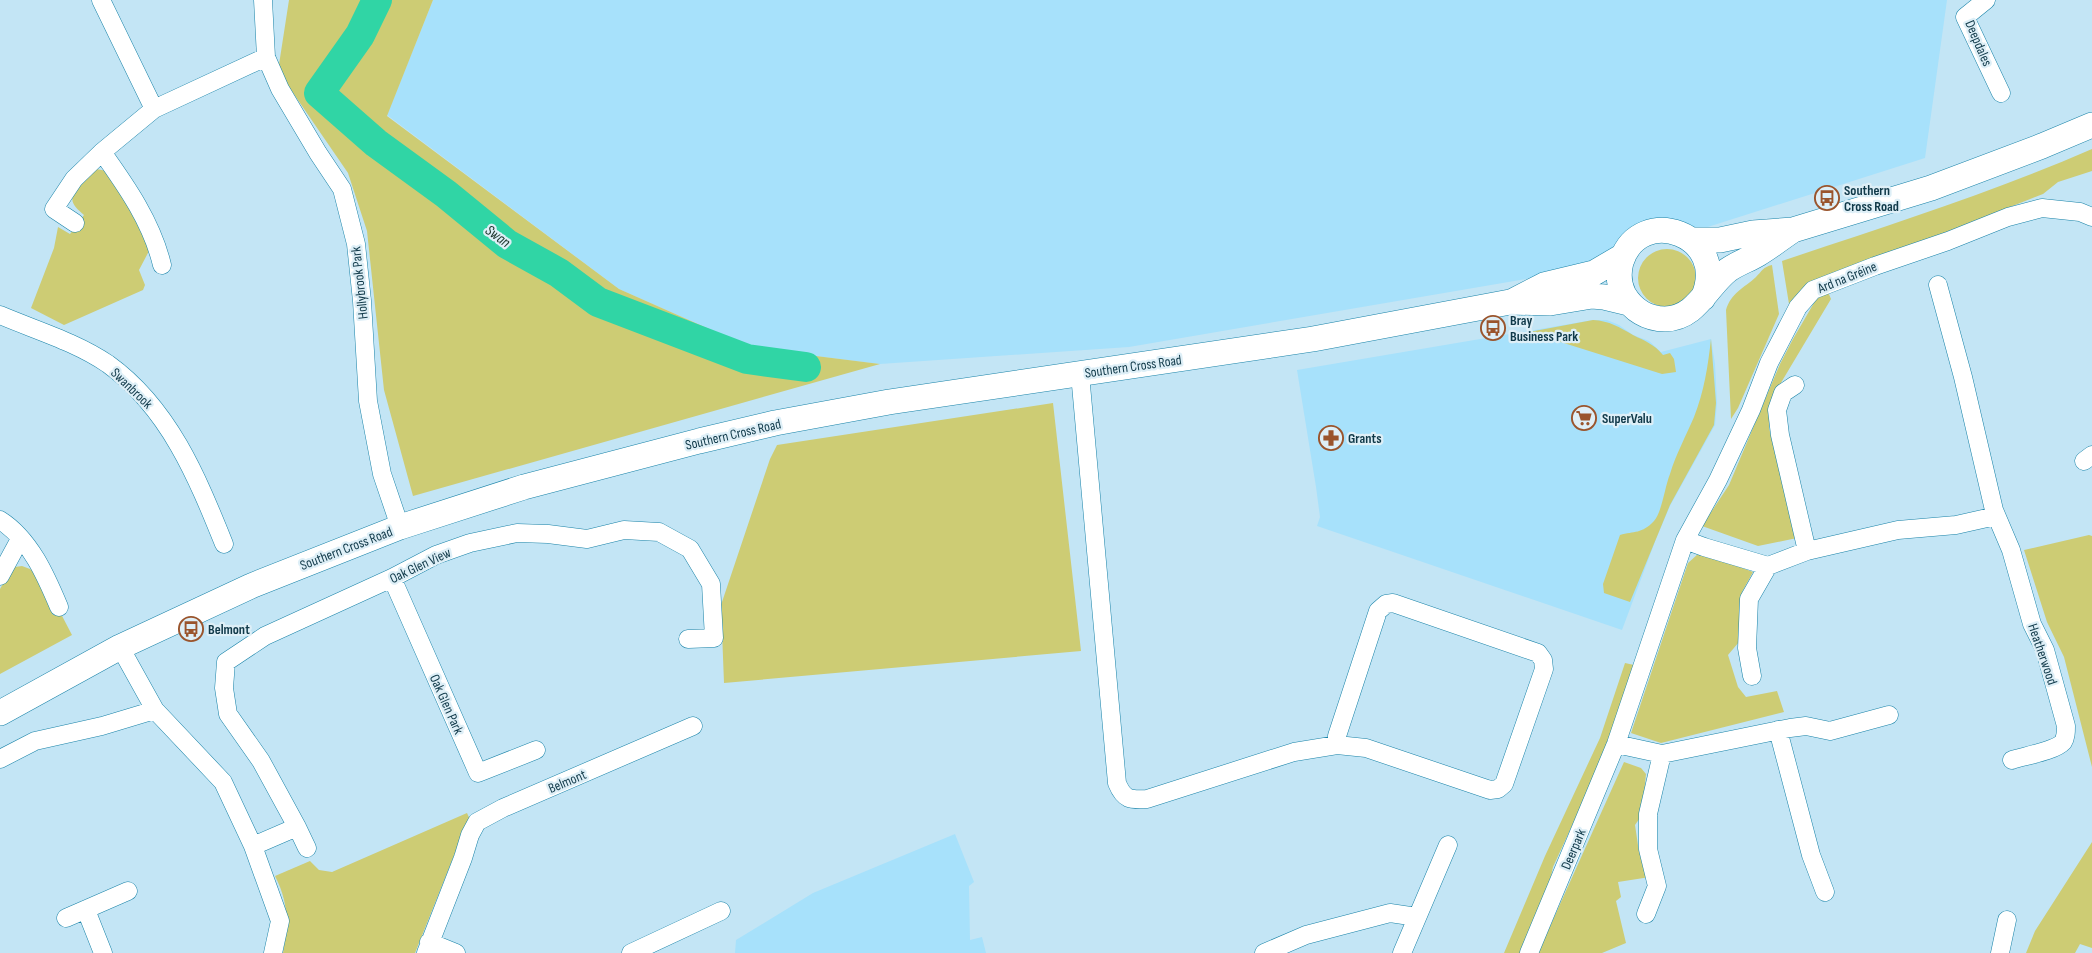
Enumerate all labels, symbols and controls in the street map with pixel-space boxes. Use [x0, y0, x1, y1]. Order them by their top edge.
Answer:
street label: Deepdales [1961, 18, 1996, 69]
place label: Southern Cross Road [1844, 182, 1899, 215]
bus stop icon: Southern Cross Road [1814, 185, 1840, 211]
water label: Swan [481, 221, 514, 252]
street label: Hollybrook Park [347, 245, 372, 320]
street label: Ard na Gréine [1814, 258, 1879, 297]
place label: Bray Business Park [1510, 312, 1578, 345]
bus stop icon: Bray Business Park [1480, 315, 1506, 341]
street label: Southern Cross Road [1084, 351, 1183, 382]
street label: Swanbrook [107, 364, 157, 413]
supermarket icon: SuperValu [1571, 405, 1597, 431]
place label: SuperValu [1602, 410, 1652, 427]
street label: Southern Cross Road [684, 415, 783, 454]
pharmacy icon: Grants [1318, 425, 1344, 451]
place label: Grants [1348, 430, 1382, 447]
street label: Southern Cross Road [298, 523, 395, 574]
street label: Oak Glen View [387, 544, 454, 587]
bus stop icon: Belmont [178, 616, 204, 642]
place label: Belmont [208, 621, 250, 638]
street label: Heatherwood [2024, 621, 2061, 687]
street label: Oak Glen Park [426, 672, 468, 737]
street label: Belmont [546, 766, 589, 797]
street label: Deerpark [1557, 826, 1590, 872]

